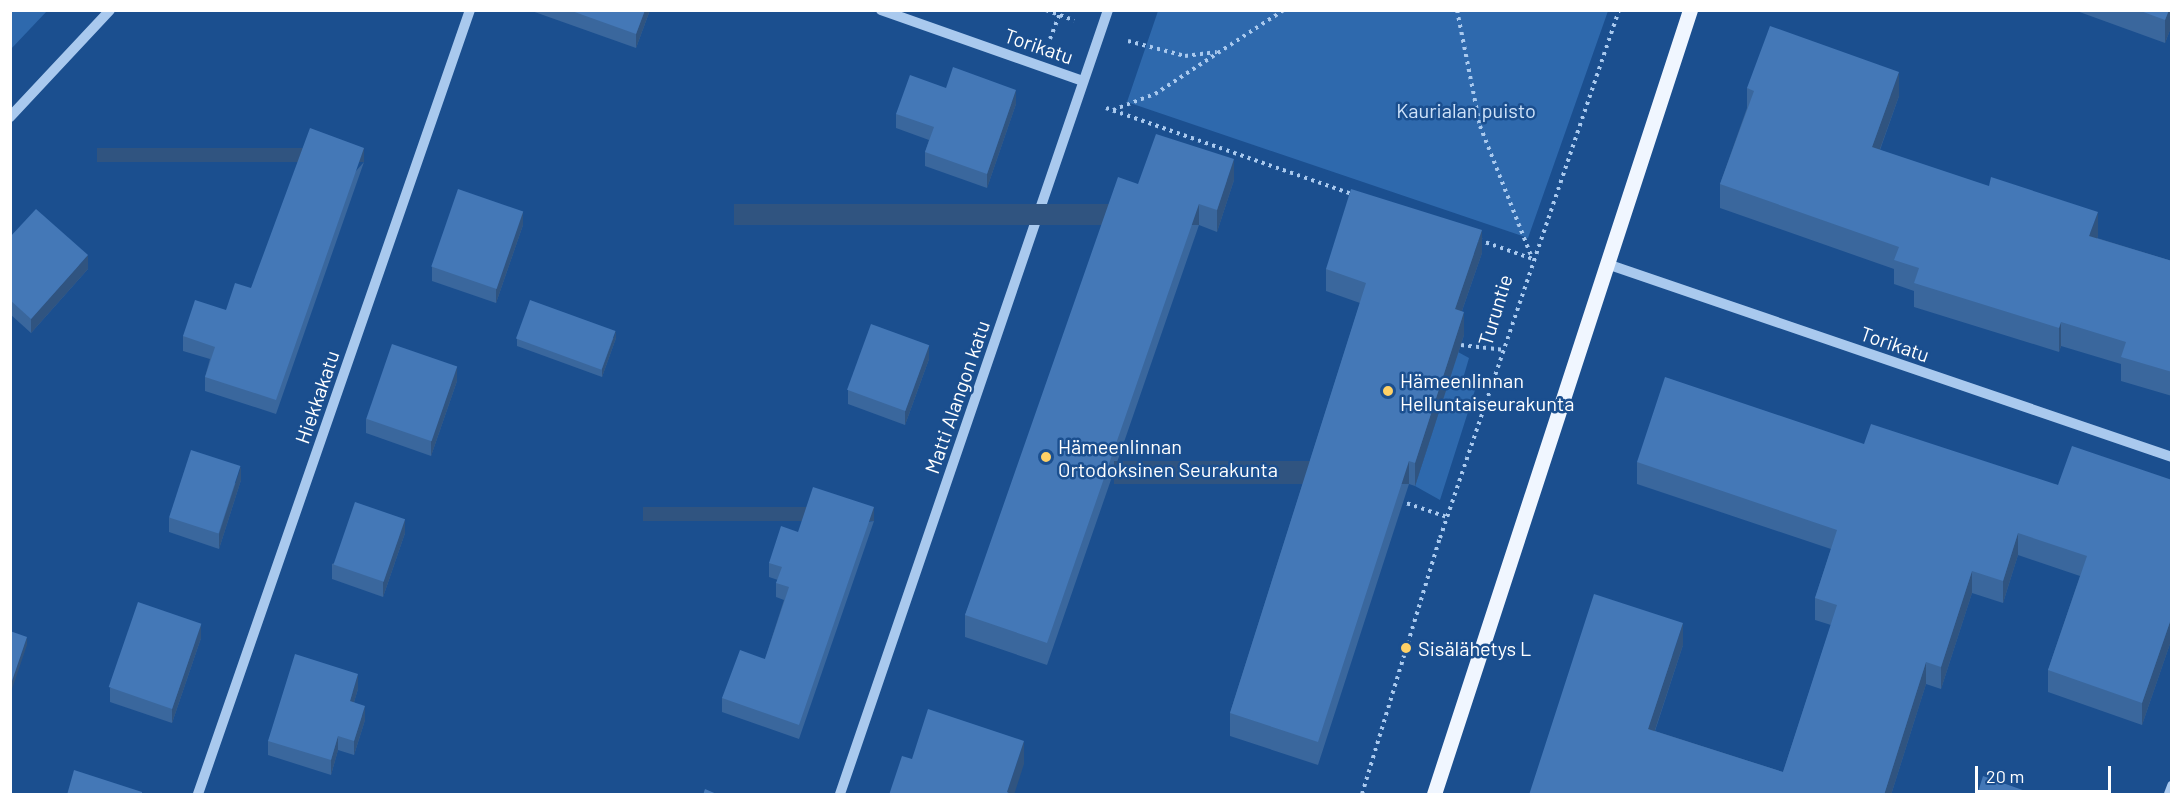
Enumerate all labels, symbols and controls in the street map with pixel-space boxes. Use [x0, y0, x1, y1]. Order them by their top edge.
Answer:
street label: Torikatu [1001, 23, 1077, 69]
park label: Kaurialan puisto [1396, 98, 1536, 122]
street label: Turuntie [1473, 272, 1517, 348]
street label: Matti Alangon katu [920, 317, 994, 477]
street label: Torikatu [1857, 321, 1933, 367]
street label: Hiekkakatu [290, 347, 344, 447]
place label: Hämeenlinnan Helluntaiseurakunta [1400, 368, 1575, 415]
marker: Hämeenlinnan Helluntaiseurakunta [1381, 384, 1395, 398]
place label: Hämeenlinnan Ortodoksinen Seurakunta [1058, 434, 1278, 481]
marker: Hämeenlinnan Ortodoksinen Seurakunta [1039, 450, 1053, 464]
place label: Sisälähetys L [1418, 636, 1531, 660]
marker: Sisälähetys L [1399, 641, 1413, 655]
scale bar [1978, 754, 2114, 792]
text: 20 m [1986, 765, 2024, 787]

